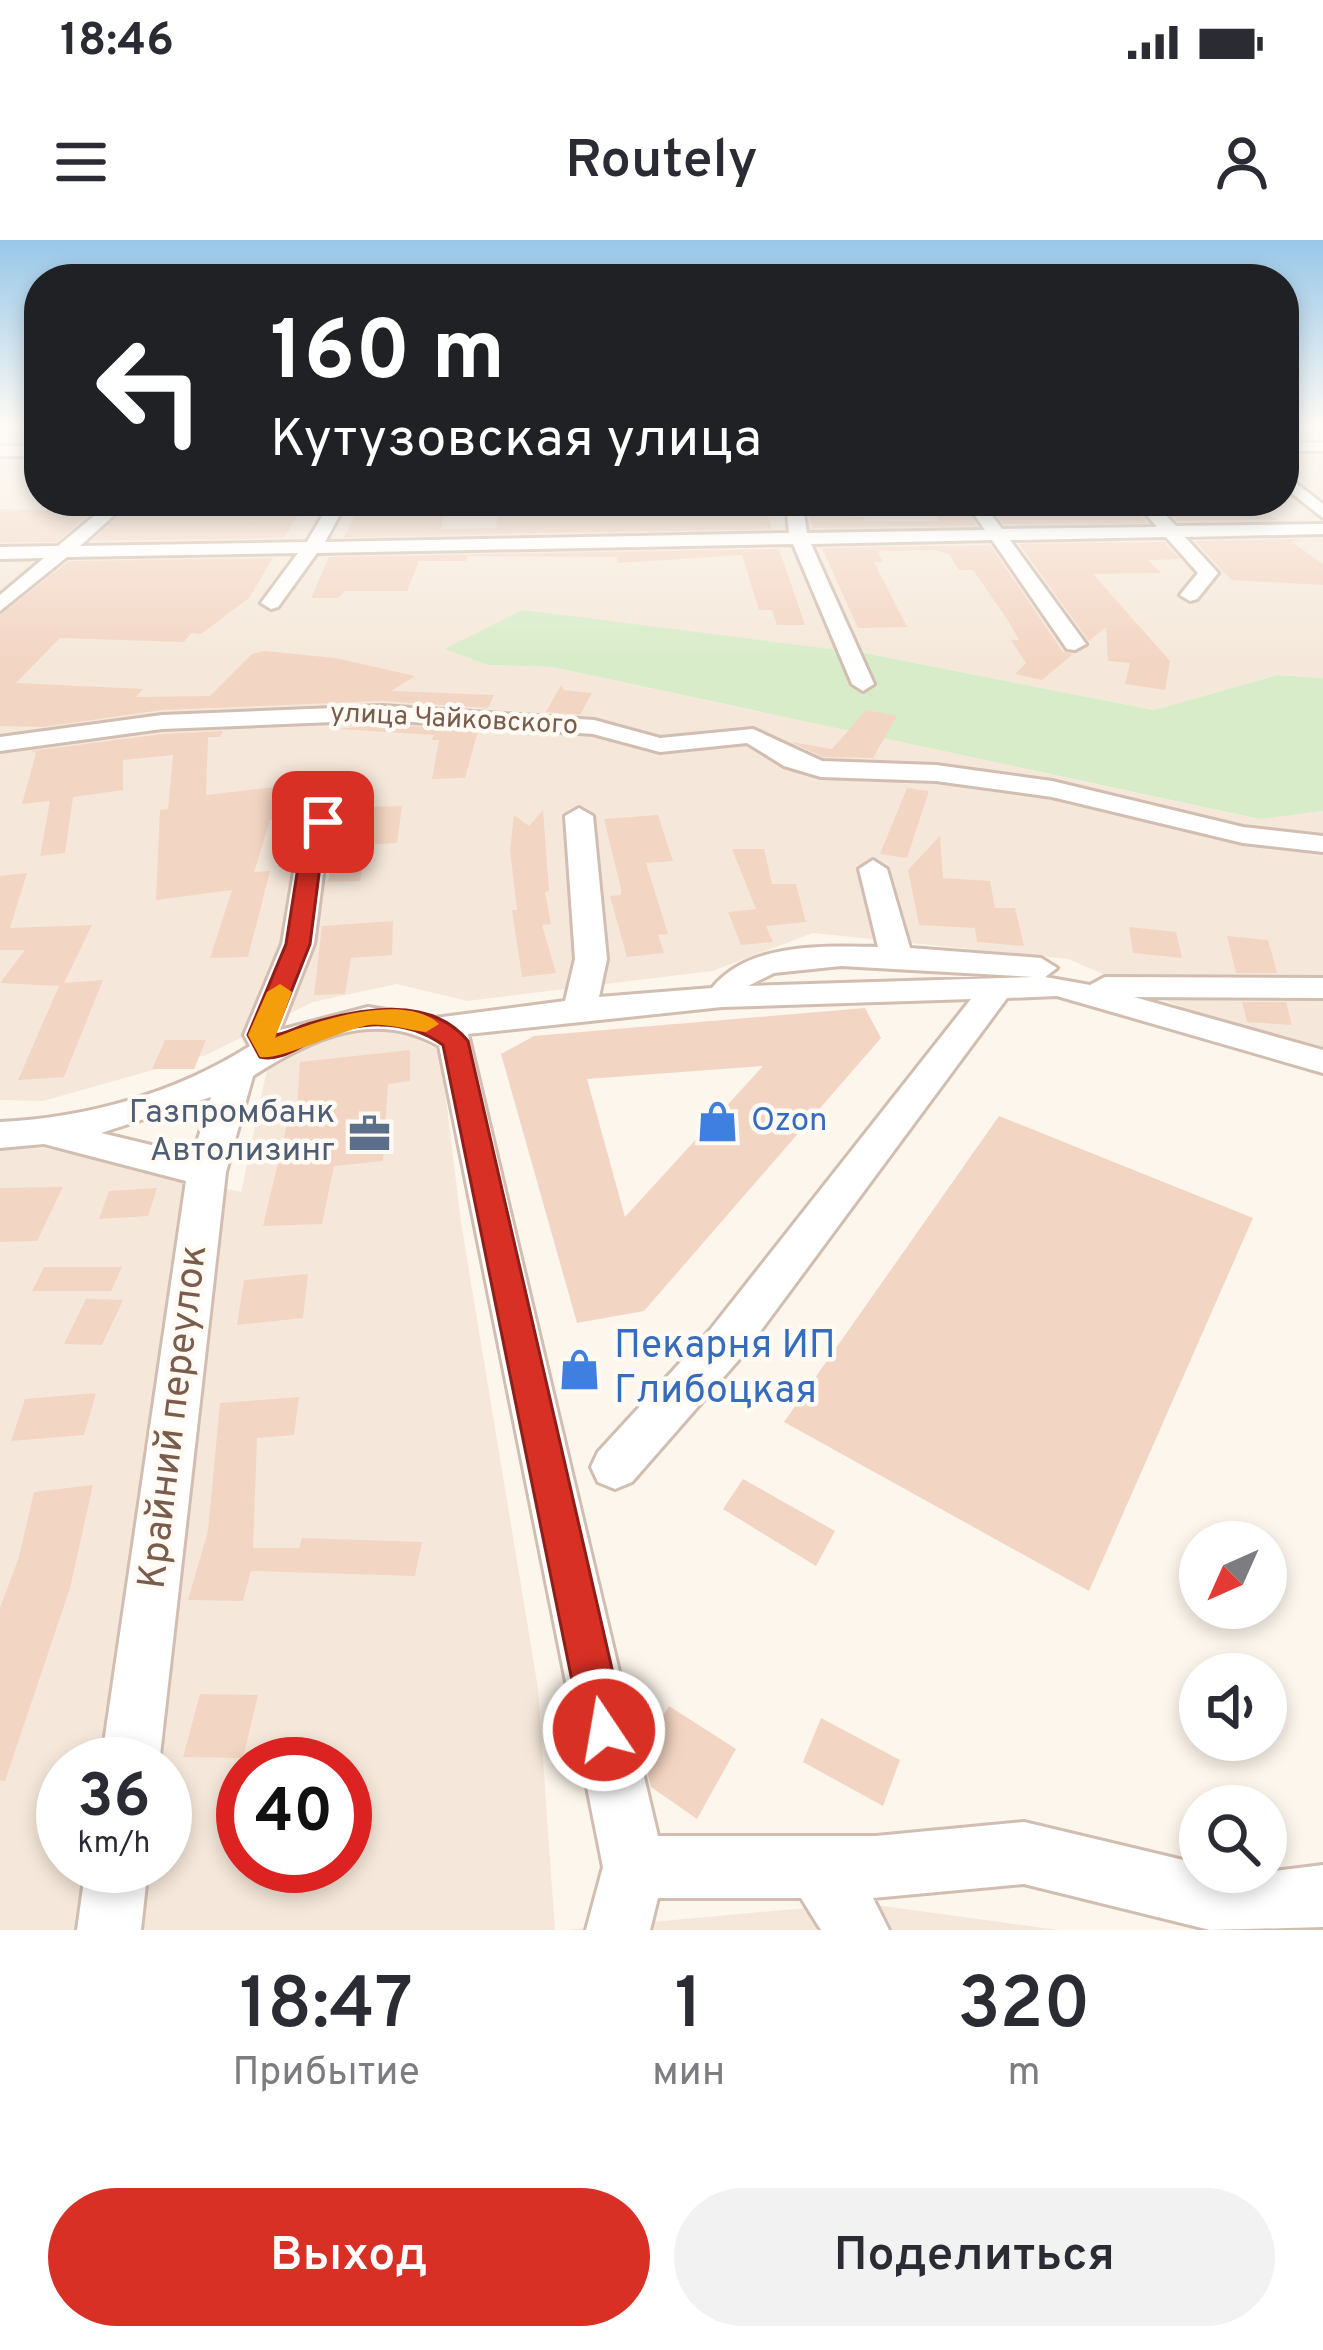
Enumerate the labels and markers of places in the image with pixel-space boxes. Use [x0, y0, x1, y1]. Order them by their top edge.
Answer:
pin [272, 771, 374, 873]
place label: Газпромбанк Автолизинг [129, 1093, 335, 1173]
shop icon: Ozon [694, 1099, 740, 1145]
place label: Ozon [751, 1101, 828, 1143]
office icon: Газпромбанк Автолизинг [346, 1110, 392, 1156]
place label: Пекарня ИП Глибоцкая [614, 1323, 836, 1417]
shop icon: Пекарня ИП Глибоцкая [557, 1346, 603, 1392]

